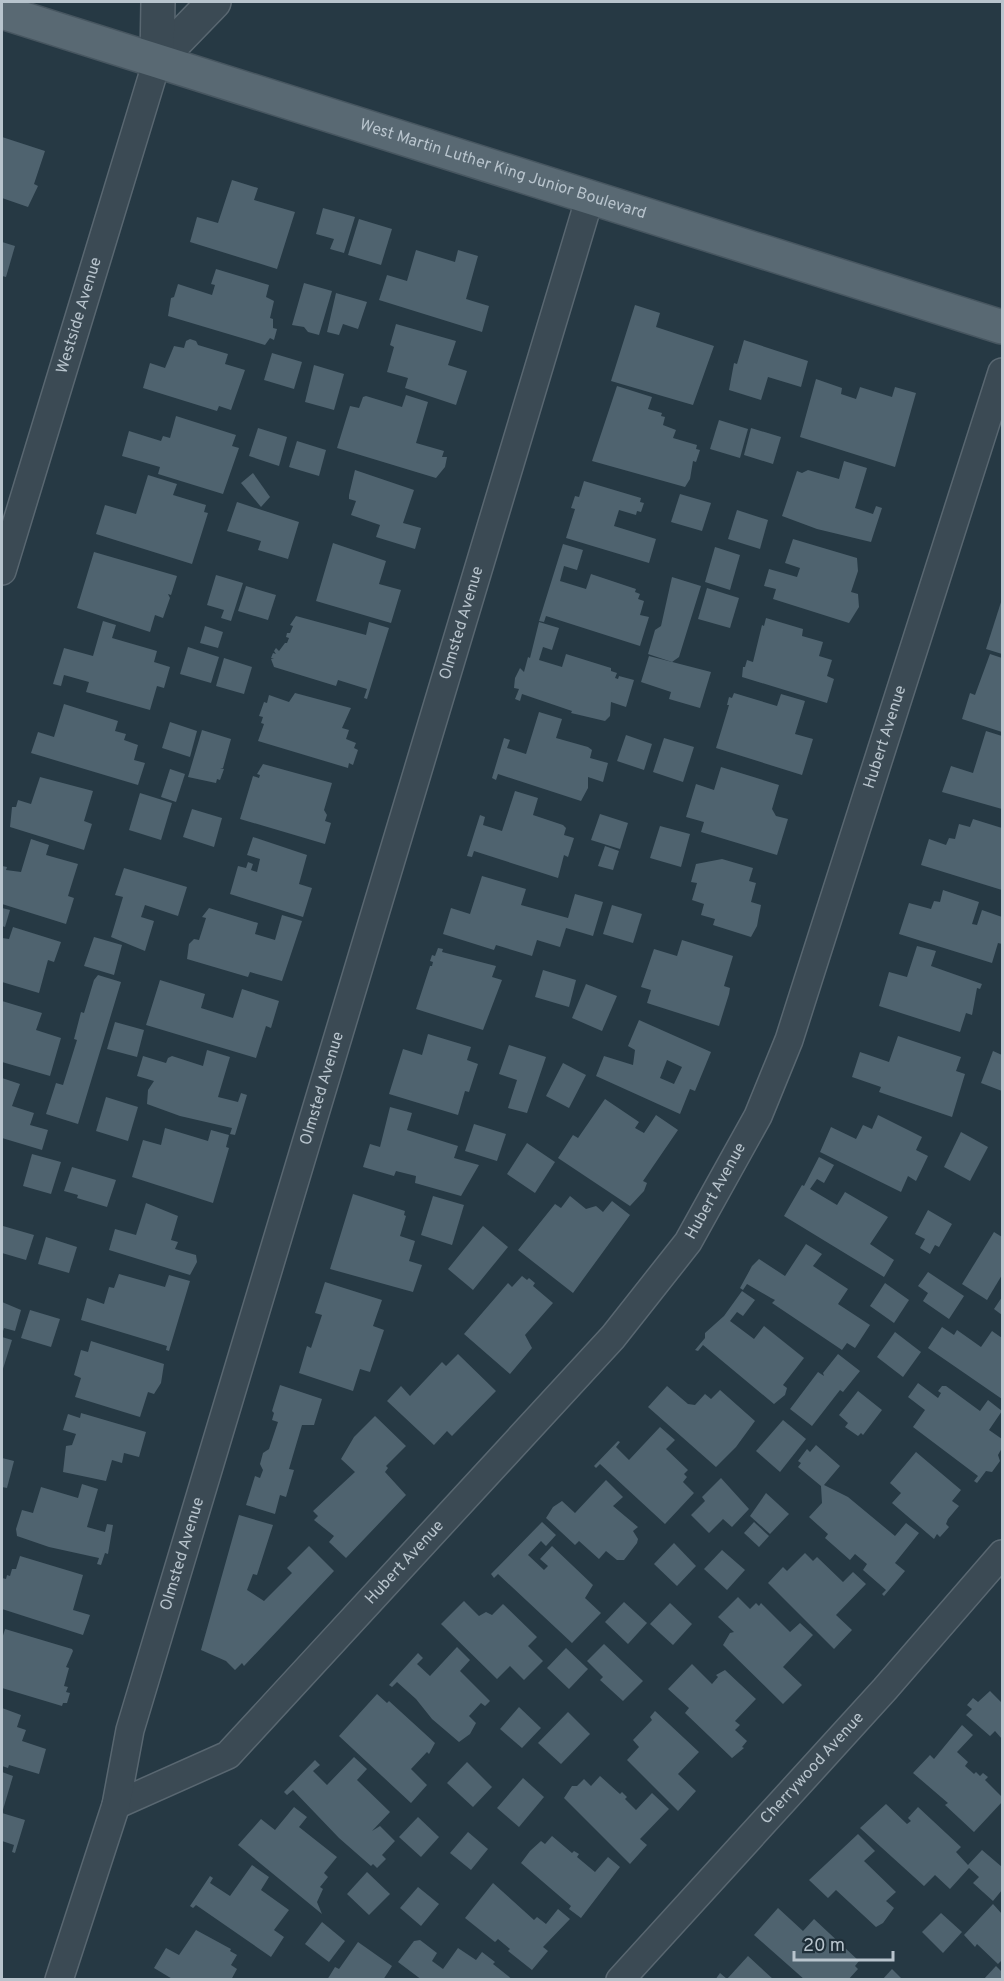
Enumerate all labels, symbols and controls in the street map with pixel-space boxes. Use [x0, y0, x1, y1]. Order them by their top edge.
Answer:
street label: West Martin Luther King Junior Boulevard [357, 115, 649, 224]
street label: Westside Avenue [53, 255, 107, 376]
street label: Olmsted Avenue [436, 564, 489, 682]
street label: Hubert Avenue [860, 683, 911, 791]
street label: Olmsted Avenue [296, 1030, 349, 1148]
street label: Hubert Avenue [681, 1139, 751, 1243]
street label: Olmsted Avenue [156, 1495, 209, 1613]
street label: Hubert Avenue [361, 1516, 449, 1609]
street label: Cherrywood Avenue [756, 1708, 869, 1829]
scale bar [794, 1924, 893, 1962]
text: 20 m [803, 1935, 845, 1958]

